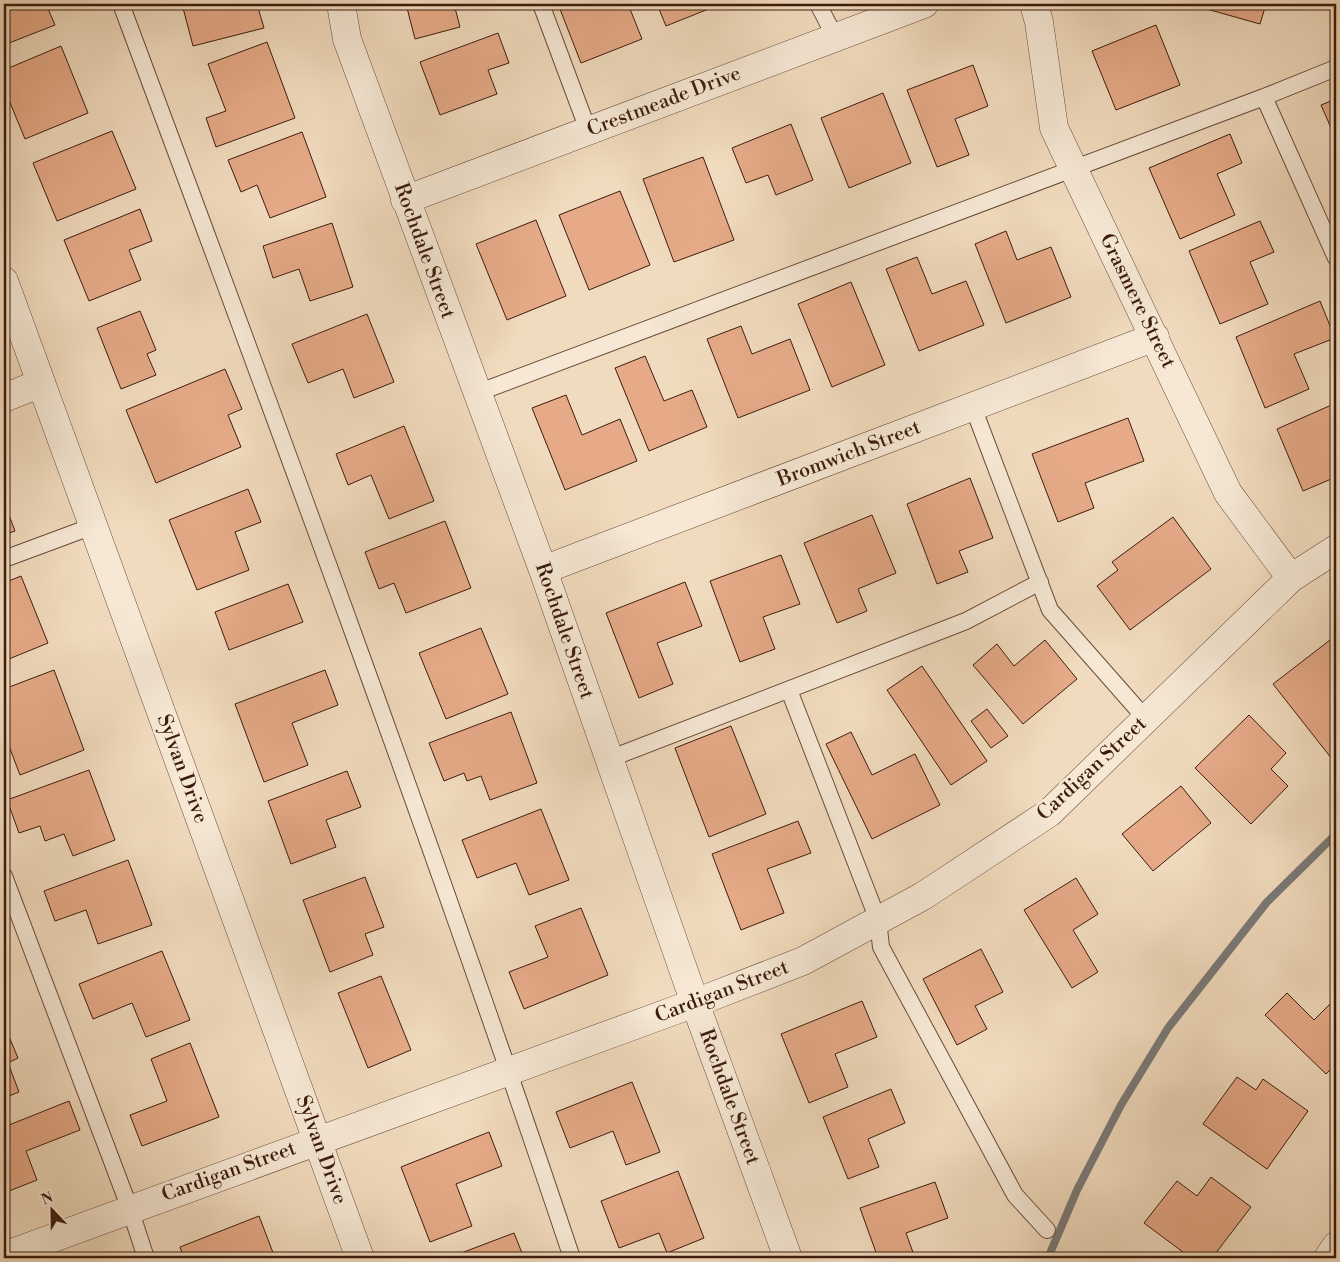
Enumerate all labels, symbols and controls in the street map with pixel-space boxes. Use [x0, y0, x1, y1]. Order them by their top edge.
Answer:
street label: Crestmeade Drive [584, 61, 744, 143]
street label: Rochdale Street [388, 180, 460, 322]
street label: Grasmere Street [1094, 230, 1180, 372]
street label: Bromwich Street [773, 415, 924, 493]
street label: Rochdale Street [529, 559, 599, 703]
street label: Sylvan Drive [151, 711, 213, 827]
street label: Cardigan Street [1032, 712, 1152, 826]
street label: Cardigan Street [652, 955, 792, 1029]
street label: Rochdale Street [693, 1026, 765, 1168]
street label: Sylvan Drive [290, 1092, 352, 1208]
street label: Cardigan Street [158, 1136, 300, 1208]
north arrow [28, 1184, 78, 1234]
text: N [39, 1188, 56, 1209]

